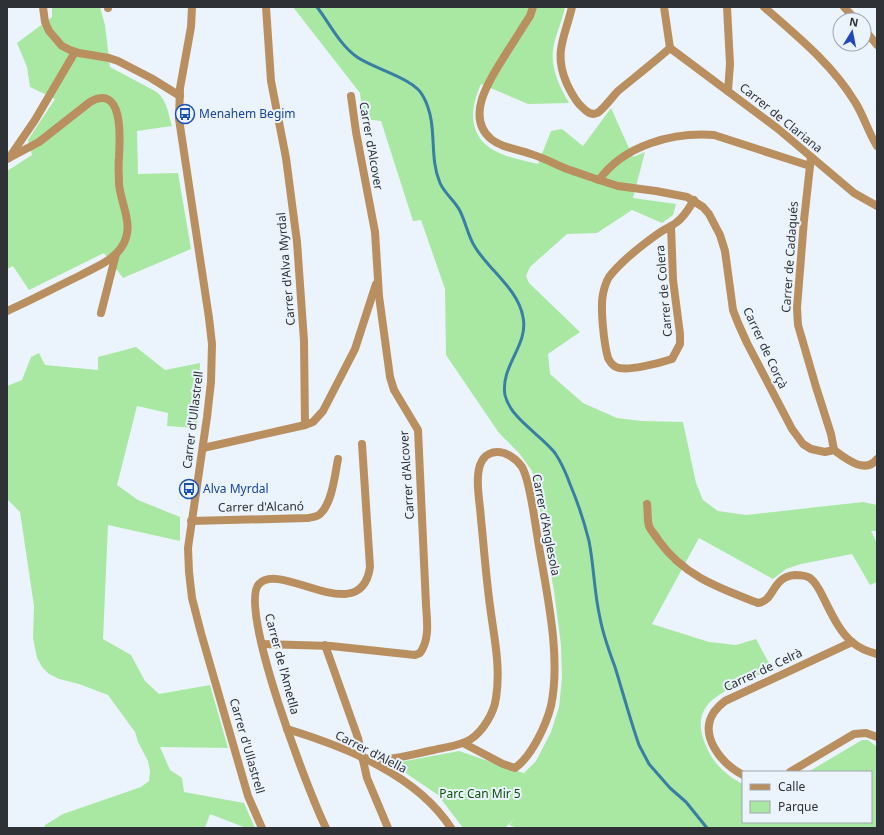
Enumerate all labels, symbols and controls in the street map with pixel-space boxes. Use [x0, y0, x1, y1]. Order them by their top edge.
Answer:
north arrow [832, 12, 872, 52]
text: N [848, 13, 860, 30]
street label: Carrer de Clariana [736, 79, 826, 156]
street label: Carrer d'Alcover [355, 100, 388, 191]
bus stop icon: Menahem Begim [174, 103, 196, 125]
place label: Menahem Begim [199, 105, 296, 122]
street label: Carrer de Cadaqués [777, 200, 802, 313]
street label: Carrer d'Alva Myrdal [272, 212, 299, 326]
street label: Carrer de Colera [651, 244, 676, 338]
street label: Carrer de Corçà [739, 304, 792, 391]
street label: Carrer d'Ullastrell [178, 370, 207, 470]
street label: Carrer d'Alcover [395, 430, 418, 520]
street label: Carrer d'Anglesola [528, 473, 565, 577]
bus stop icon: Alva Myrdal [178, 478, 200, 500]
place label: Alva Myrdal [203, 480, 269, 497]
street label: Carrer d'Alcanó [218, 497, 304, 516]
street label: Carrer de l'Ametlla [261, 611, 304, 716]
street label: Carrer de Celrà [721, 644, 805, 695]
street label: Carrer d'Ullastrell [226, 696, 269, 795]
street label: Carrer d'Alella [332, 726, 410, 777]
legend [742, 771, 872, 823]
text: Calle [778, 778, 806, 795]
park label: Parc Can Mir 5 [439, 785, 521, 802]
text: Parque [778, 798, 819, 815]

